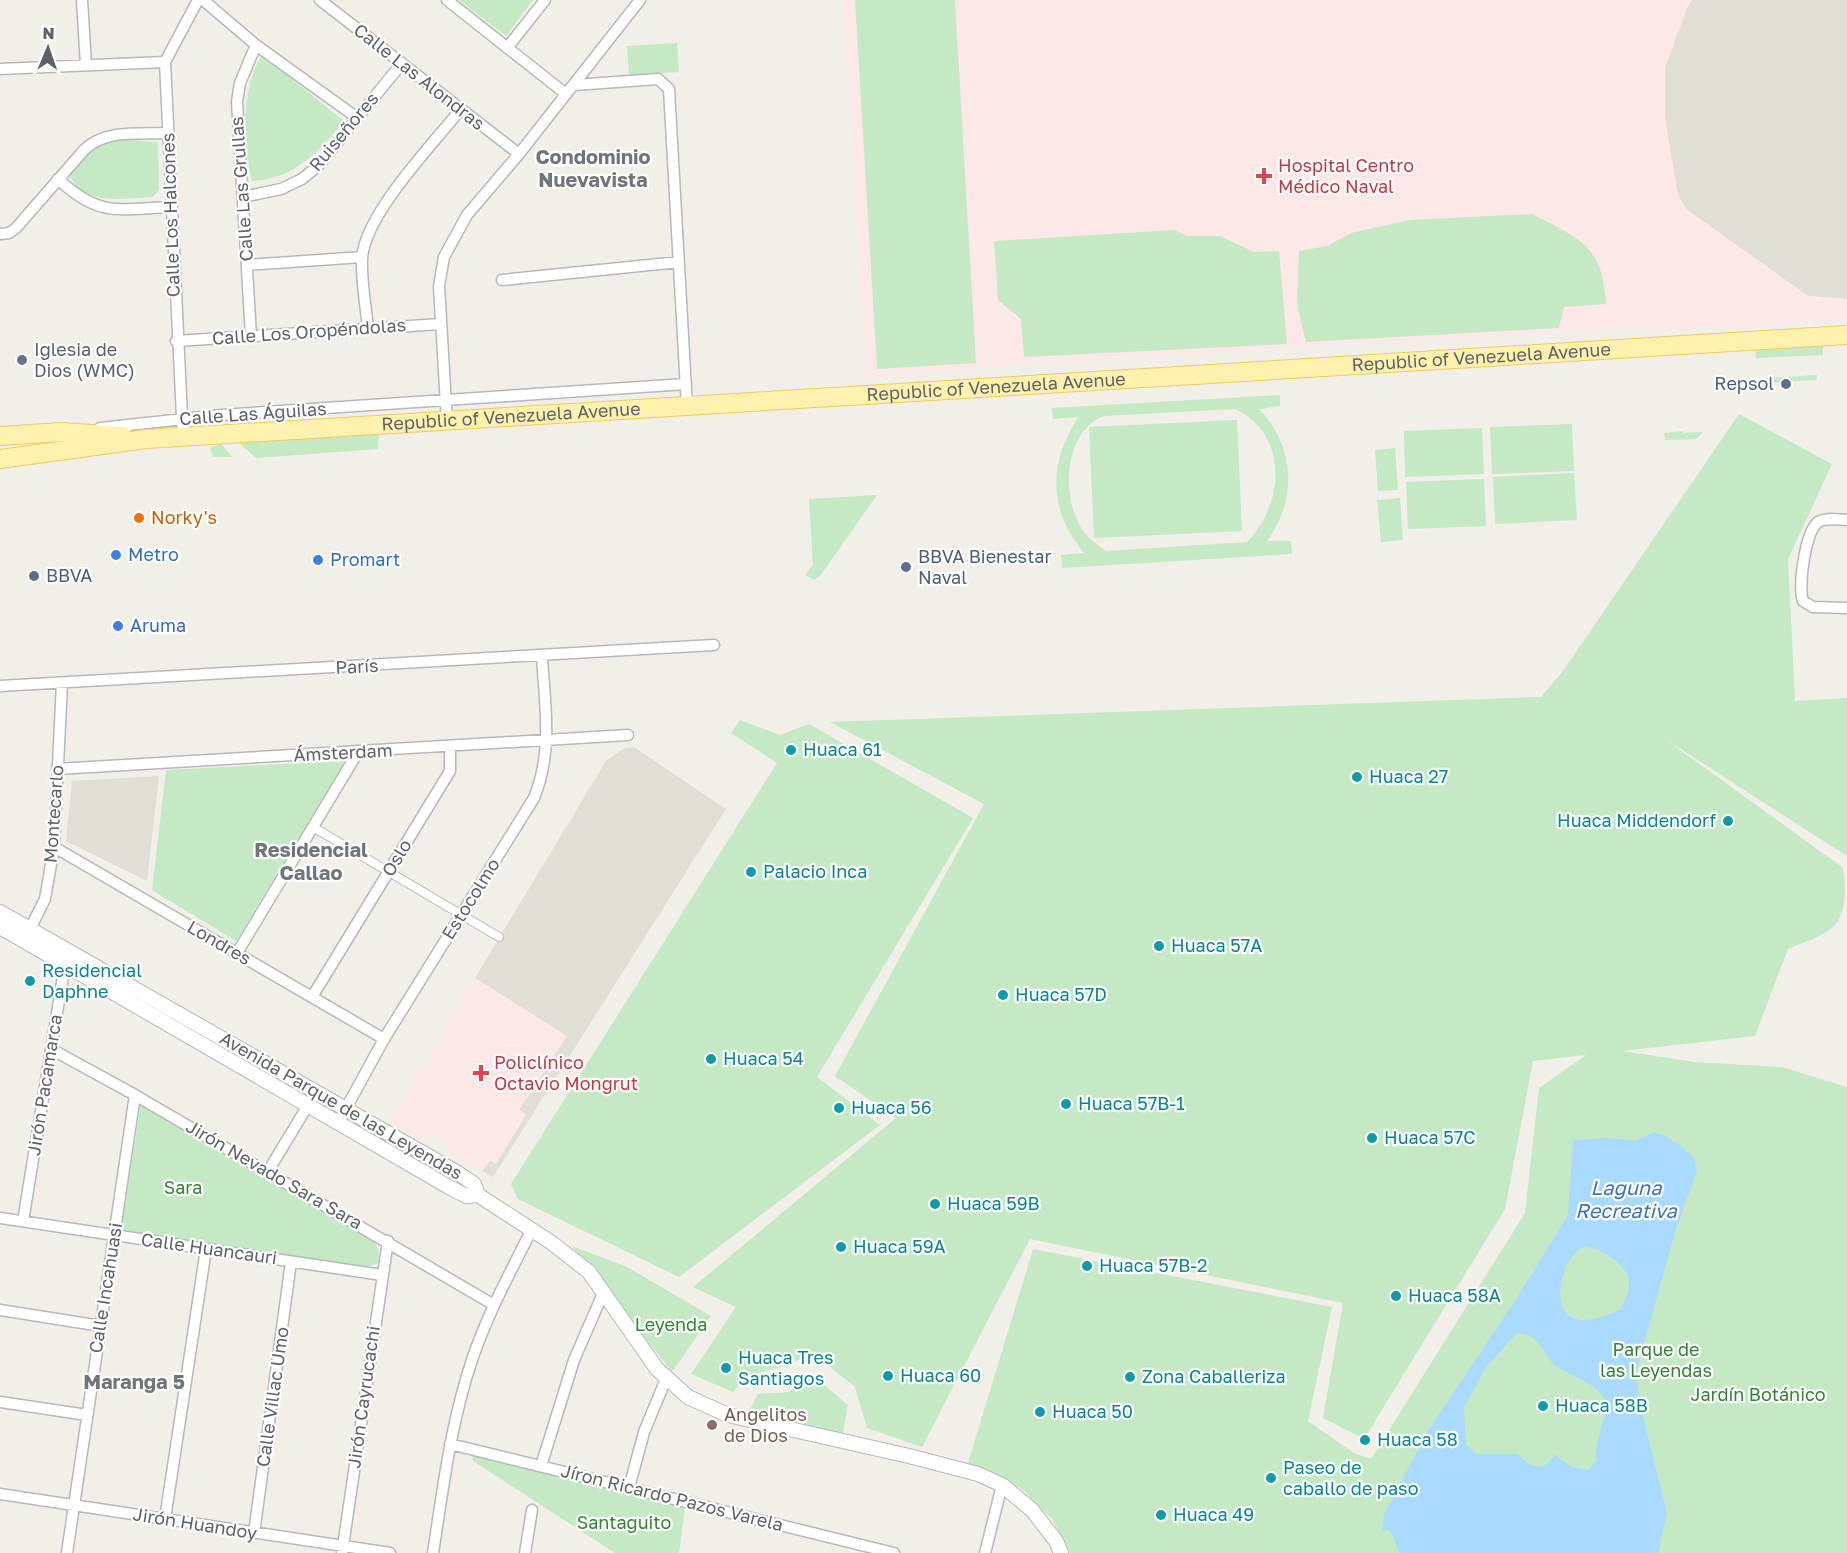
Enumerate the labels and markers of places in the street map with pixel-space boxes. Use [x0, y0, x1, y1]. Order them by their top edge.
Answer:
place label: Hospital Centro Médico Naval [1278, 154, 1414, 197]
marker: Hospital Centro Médico Naval [1255, 167, 1273, 185]
place label: Iglesia de Dios (WMC) [34, 338, 135, 381]
marker: Iglesia de Dios (WMC) [15, 353, 29, 367]
place label: Repsol [1714, 372, 1774, 394]
marker: Repsol [1779, 377, 1793, 391]
place label: Norky's [151, 506, 217, 528]
marker: Norky's [132, 511, 146, 525]
place label: Metro [128, 543, 179, 565]
place label: BBVA Bienestar Naval [918, 545, 1052, 588]
marker: Metro [109, 548, 123, 562]
place label: Promart [330, 548, 400, 570]
marker: Promart [311, 553, 325, 567]
marker: BBVA Bienestar Naval [899, 560, 913, 574]
place label: BBVA [46, 564, 92, 586]
marker: BBVA [27, 569, 41, 583]
place label: Aruma [130, 614, 186, 636]
marker: Aruma [111, 619, 125, 633]
place label: Huaca 61 [803, 738, 882, 760]
marker: Huaca 61 [784, 743, 798, 757]
place label: Huaca 27 [1369, 765, 1448, 787]
marker: Huaca 27 [1350, 770, 1364, 784]
place label: Huaca Middendorf [1557, 809, 1716, 831]
marker: Huaca Middendorf [1721, 814, 1735, 828]
place label: Palacio Inca [763, 860, 867, 882]
marker: Palacio Inca [744, 865, 758, 879]
place label: Huaca 57A [1171, 934, 1262, 956]
marker: Huaca 57A [1152, 939, 1166, 953]
place label: Residencial Daphne [42, 959, 142, 1002]
marker: Residencial Daphne [23, 974, 37, 988]
place label: Huaca 57D [1015, 983, 1107, 1005]
marker: Huaca 57D [996, 988, 1010, 1002]
place label: Huaca 54 [723, 1047, 804, 1069]
place label: Policlínico Octavio Mongrut [494, 1051, 638, 1094]
marker: Huaca 54 [704, 1052, 718, 1066]
marker: Policlínico Octavio Mongrut [472, 1064, 490, 1082]
place label: Huaca 57B-1 [1078, 1092, 1185, 1114]
place label: Huaca 56 [851, 1096, 932, 1118]
marker: Huaca 57B-1 [1059, 1097, 1073, 1111]
marker: Huaca 56 [832, 1101, 846, 1115]
place label: Huaca 57C [1384, 1126, 1475, 1148]
marker: Huaca 57C [1365, 1131, 1379, 1145]
place label: Huaca 59B [947, 1192, 1040, 1214]
marker: Huaca 59B [928, 1197, 942, 1211]
place label: Huaca 59A [853, 1235, 946, 1257]
marker: Huaca 59A [834, 1240, 848, 1254]
place label: Huaca 57B-2 [1099, 1254, 1208, 1276]
marker: Huaca 57B-2 [1080, 1259, 1094, 1273]
place label: Huaca 58A [1408, 1284, 1501, 1306]
marker: Huaca 58A [1389, 1289, 1403, 1303]
place label: Huaca Tres Santiagos [738, 1346, 834, 1389]
marker: Huaca Tres Santiagos [719, 1361, 733, 1375]
place label: Huaca 60 [900, 1364, 981, 1386]
place label: Zona Caballeriza [1142, 1365, 1286, 1387]
marker: Huaca 60 [881, 1369, 895, 1383]
marker: Zona Caballeriza [1123, 1370, 1137, 1384]
place label: Huaca 58B [1555, 1394, 1648, 1416]
marker: Huaca 58B [1536, 1399, 1550, 1413]
place label: Huaca 50 [1052, 1400, 1133, 1422]
place label: Angelitos de Dios [724, 1403, 807, 1446]
marker: Huaca 50 [1033, 1405, 1047, 1419]
marker: Angelitos de Dios [705, 1418, 719, 1432]
place label: Huaca 58 [1377, 1428, 1458, 1450]
marker: Huaca 58 [1358, 1433, 1372, 1447]
place label: Paseo de caballo de paso [1283, 1456, 1418, 1499]
marker: Paseo de caballo de paso [1264, 1471, 1278, 1485]
place label: Huaca 49 [1173, 1503, 1254, 1525]
marker: Huaca 49 [1154, 1508, 1168, 1522]

